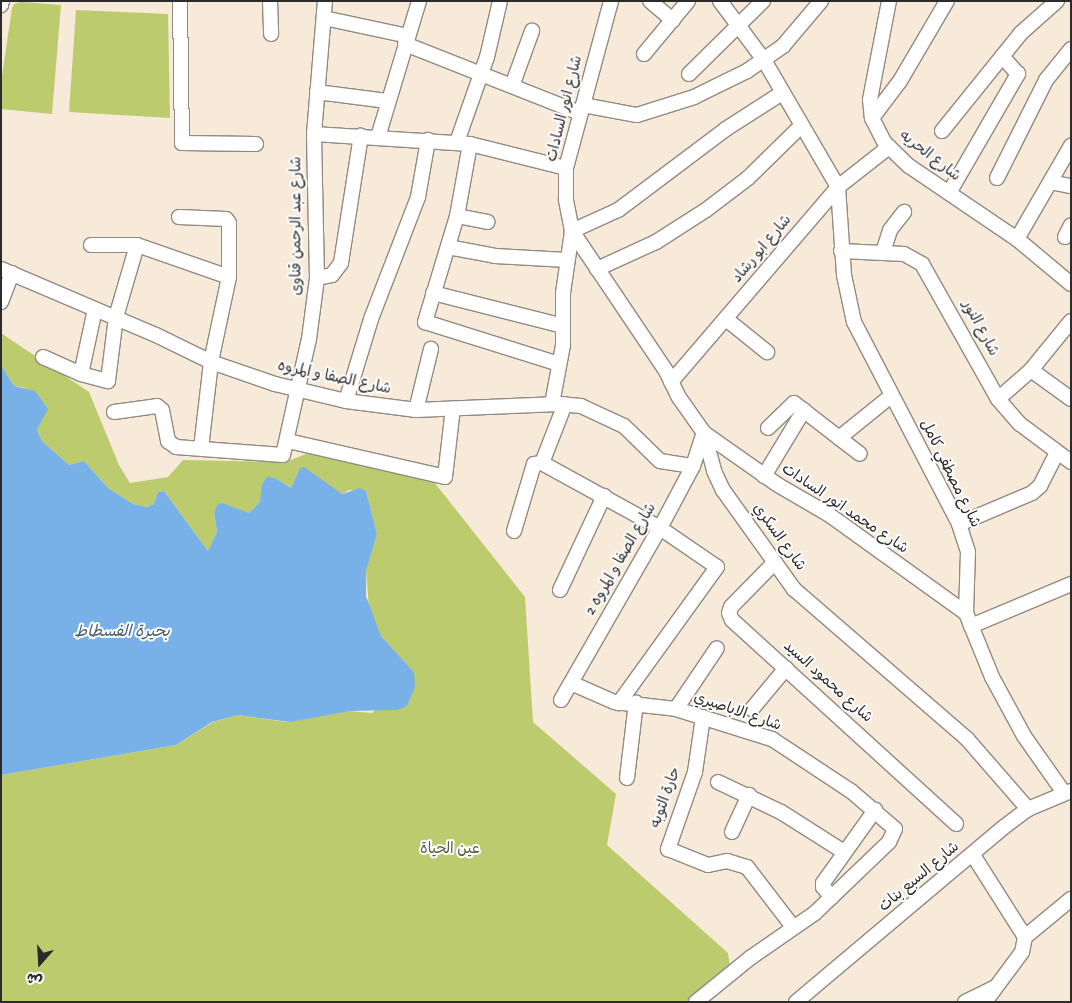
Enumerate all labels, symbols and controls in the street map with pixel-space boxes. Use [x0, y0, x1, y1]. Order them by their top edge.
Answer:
street label: شارع انور السادات [544, 54, 588, 164]
street label: شارع الحريه [895, 128, 963, 186]
street label: شارع عبد الرحمن قناوى [289, 156, 307, 296]
street label: شارع ابو رشاد [729, 212, 797, 288]
street label: شارع النور [957, 298, 1001, 360]
street label: شارع الصفا و المروه [276, 358, 392, 400]
street label: شارع مصطفي كامل [915, 417, 983, 531]
street label: شارع محمد انور السادات [777, 461, 911, 559]
street label: شارع الصفا و المروه 2 [583, 501, 661, 619]
street label: شارع السكري [747, 501, 809, 575]
water label: بحيرة الفسطاط [74, 624, 170, 644]
street label: شارع محمود السيد [779, 638, 875, 728]
street label: شارع الاباصيري [691, 690, 783, 736]
street label: حارة التوبه [648, 765, 686, 831]
street label: شارع السبع بنات [876, 839, 964, 917]
park label: عين الحياة [420, 842, 480, 860]
north arrow [15, 938, 65, 988]
text: ش [25, 967, 45, 988]

